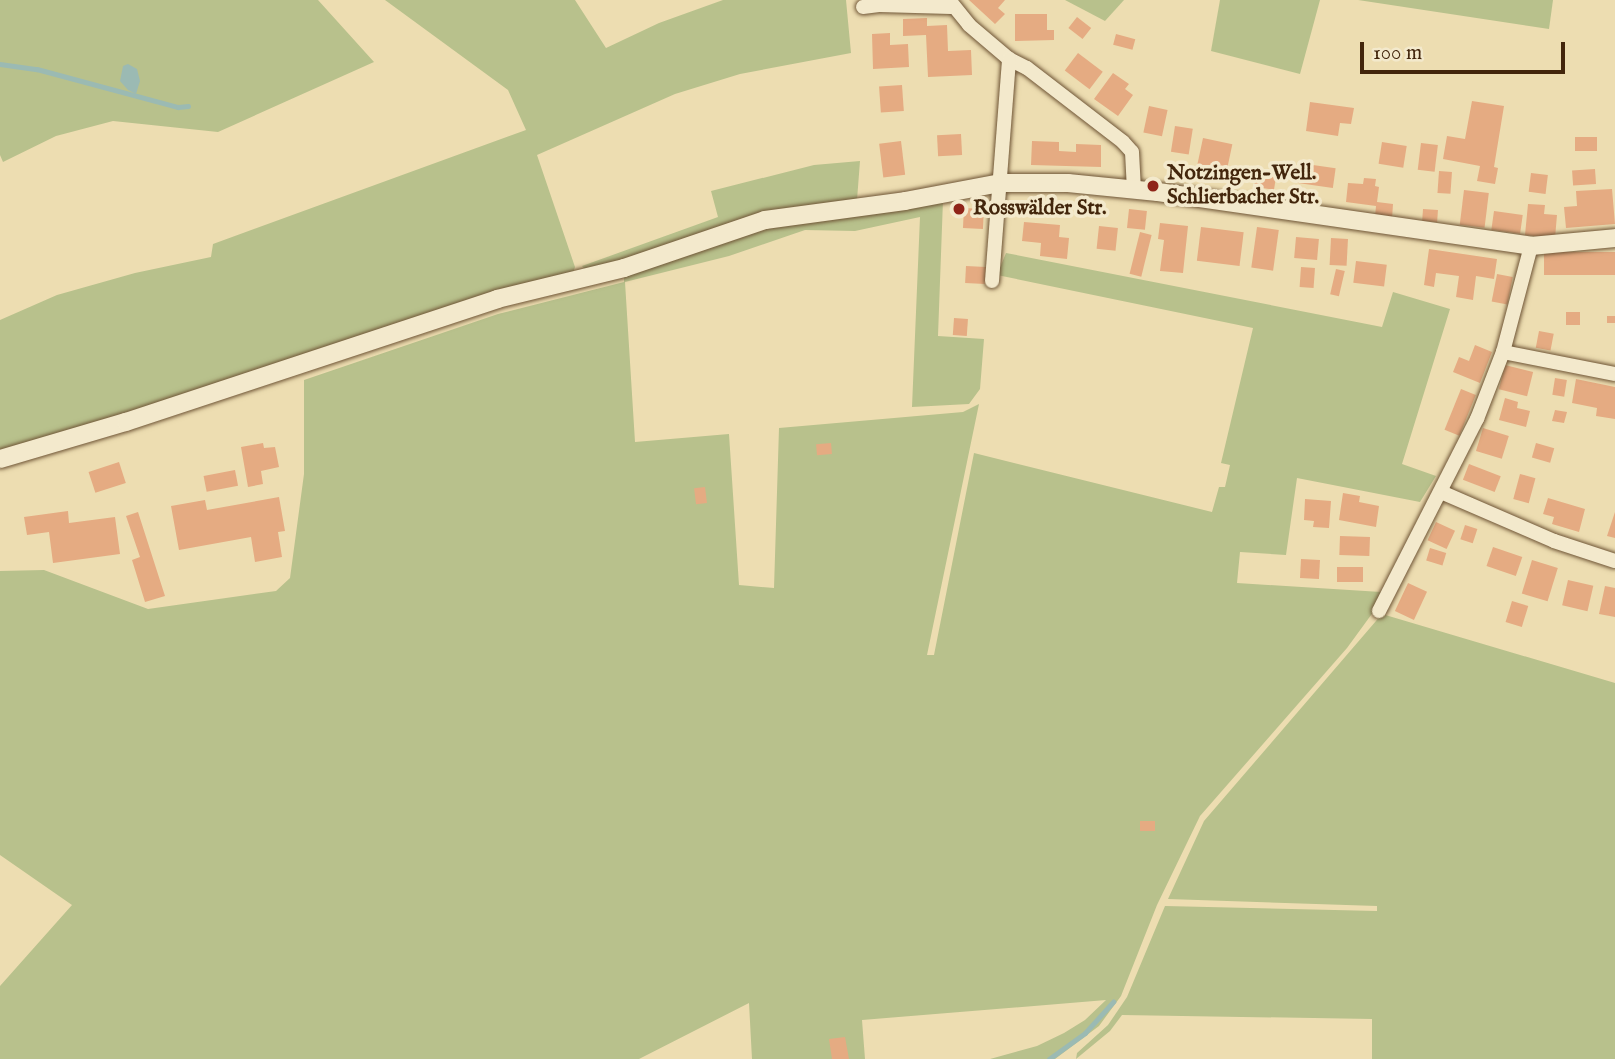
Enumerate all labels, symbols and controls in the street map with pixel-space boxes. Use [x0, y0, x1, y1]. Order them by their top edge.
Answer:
scale bar [1363, 28, 1568, 72]
text: 100 m [1373, 40, 1422, 67]
place label: Notzingen-Well. Schlierbacher Str. [1167, 161, 1319, 211]
marker: Notzingen-Well. Schlierbacher Str. [1145, 178, 1161, 194]
place label: Rosswälder Str. [973, 196, 1107, 222]
marker: Rosswälder Str. [951, 201, 967, 217]

